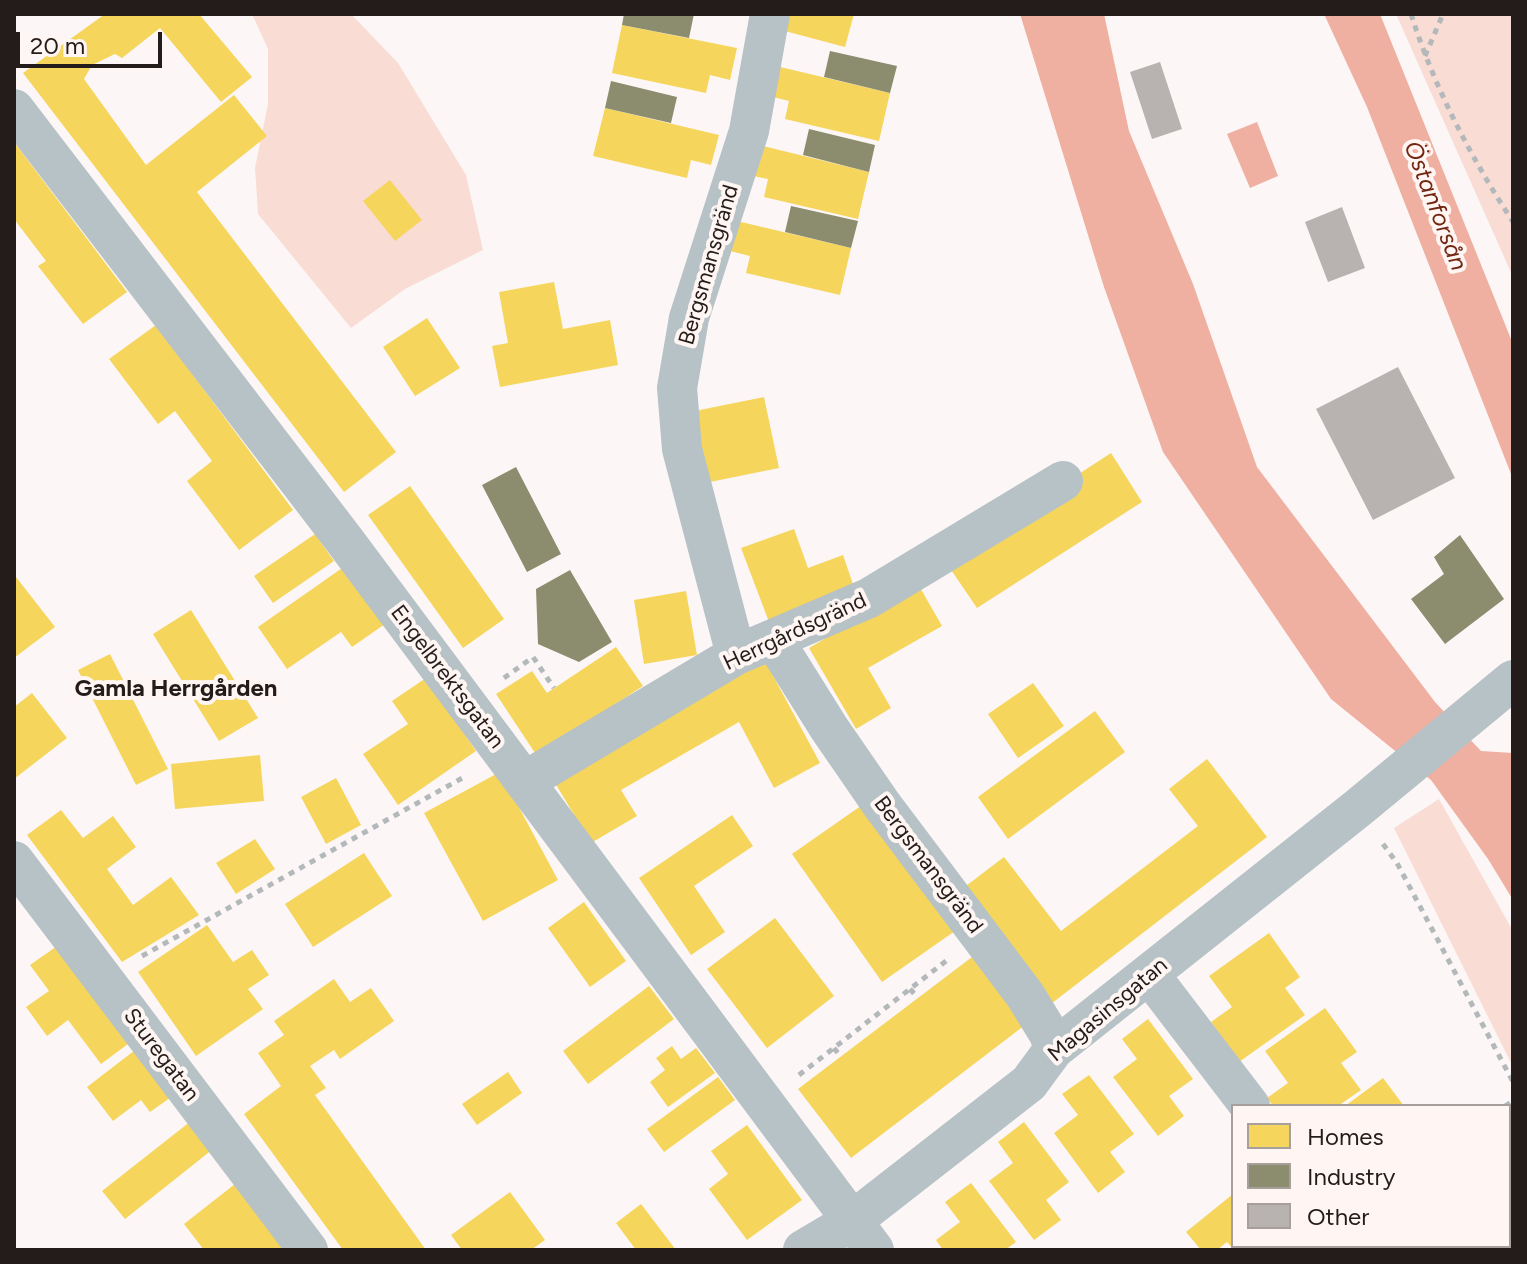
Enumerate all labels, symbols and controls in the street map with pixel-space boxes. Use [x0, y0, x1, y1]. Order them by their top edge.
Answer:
scale bar [20, 16, 166, 66]
text: 20 m [30, 31, 85, 60]
water label: Östanforsån [1397, 137, 1473, 275]
street label: Bergsmansgränd [674, 182, 744, 348]
street label: Herrgårdsgränd [719, 587, 871, 677]
street label: Engelbrektsgatan [385, 600, 509, 754]
district label: Gamla Herrgården [75, 675, 277, 703]
street label: Bergsmansgränd [868, 791, 988, 939]
street label: Magasinsgatan [1043, 952, 1173, 1068]
street label: Sturegatan [118, 1003, 204, 1107]
legend [1231, 1104, 1511, 1248]
text: Homes [1307, 1122, 1384, 1151]
text: Industry [1307, 1162, 1395, 1191]
text: Other [1307, 1202, 1369, 1231]

